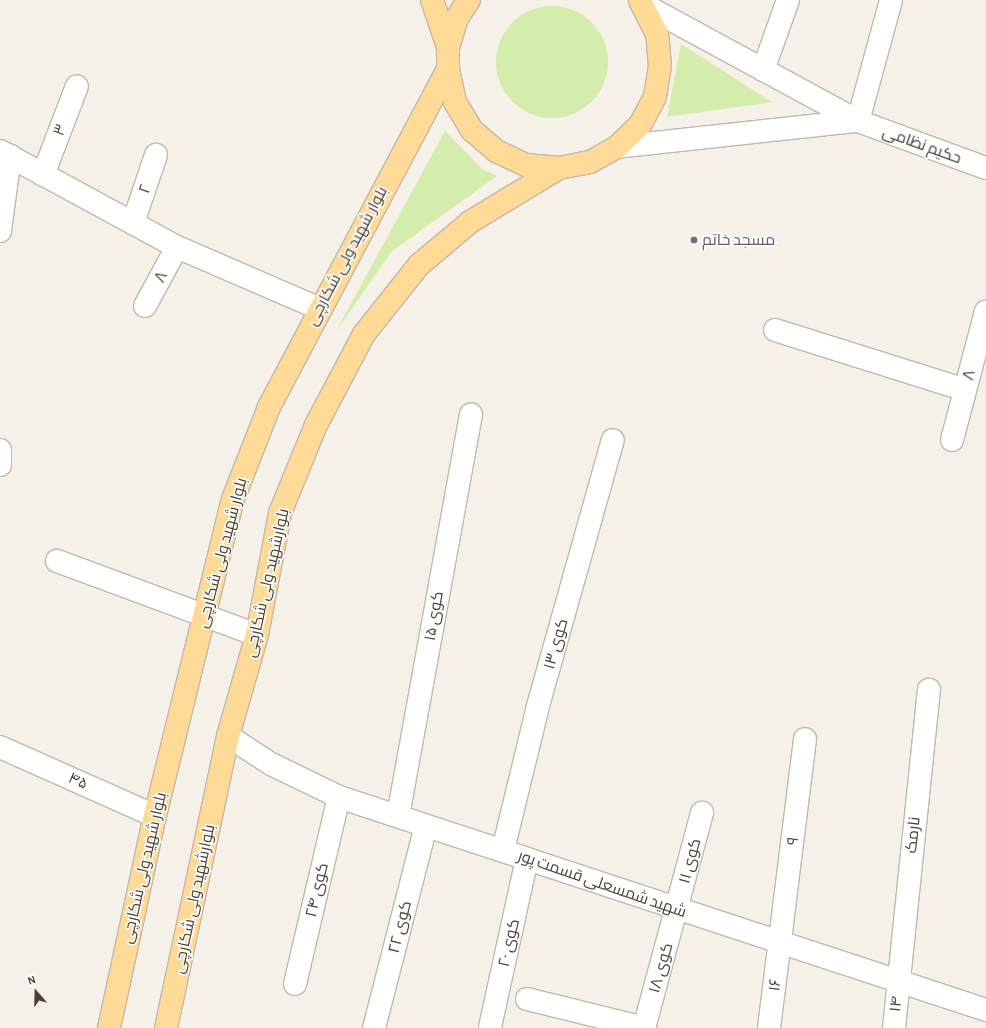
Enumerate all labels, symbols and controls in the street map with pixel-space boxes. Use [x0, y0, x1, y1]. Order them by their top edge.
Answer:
street label: ۳ [49, 122, 71, 138]
street label: حکیم نظامی [880, 122, 964, 168]
street label: ۲ [135, 182, 155, 196]
street label: بلوار شهید ولی شکارچی [302, 183, 392, 329]
place label: مسجد خاتم [702, 230, 775, 250]
marker: مسجد خاتم [689, 235, 699, 245]
street label: ۸ [150, 268, 172, 286]
street label: ۸ [958, 368, 980, 382]
street label: بلوار شهید ولی شکارچی [193, 476, 251, 630]
street label: بلوارشهید ولی شکارچی [241, 507, 293, 659]
street label: کوی ۱۵ [420, 590, 448, 642]
street label: کوی ۱۳ [540, 616, 572, 672]
street label: ۴۵ [65, 768, 91, 794]
street label: بلوار شهید ولی شکارچی [117, 790, 171, 946]
street label: نارمک [902, 816, 924, 854]
street label: بلوارشهید ولی شکارچی [169, 823, 219, 975]
street label: کوی ۱۱ [675, 836, 705, 886]
street label: ۹ [783, 836, 803, 846]
street label: شهید شمسعلی قسمت پور [515, 846, 689, 922]
street label: کوی ۲۴ [301, 861, 333, 919]
street label: کوی ۲۲ [384, 899, 416, 955]
street label: کوی ۲۰ [494, 917, 524, 969]
street label: کوی ۱۸ [645, 941, 677, 995]
north arrow [16, 972, 56, 1012]
text: N [26, 974, 37, 987]
street label: ۱۶ [765, 978, 785, 992]
street label: ۱۴ [886, 995, 906, 1013]

